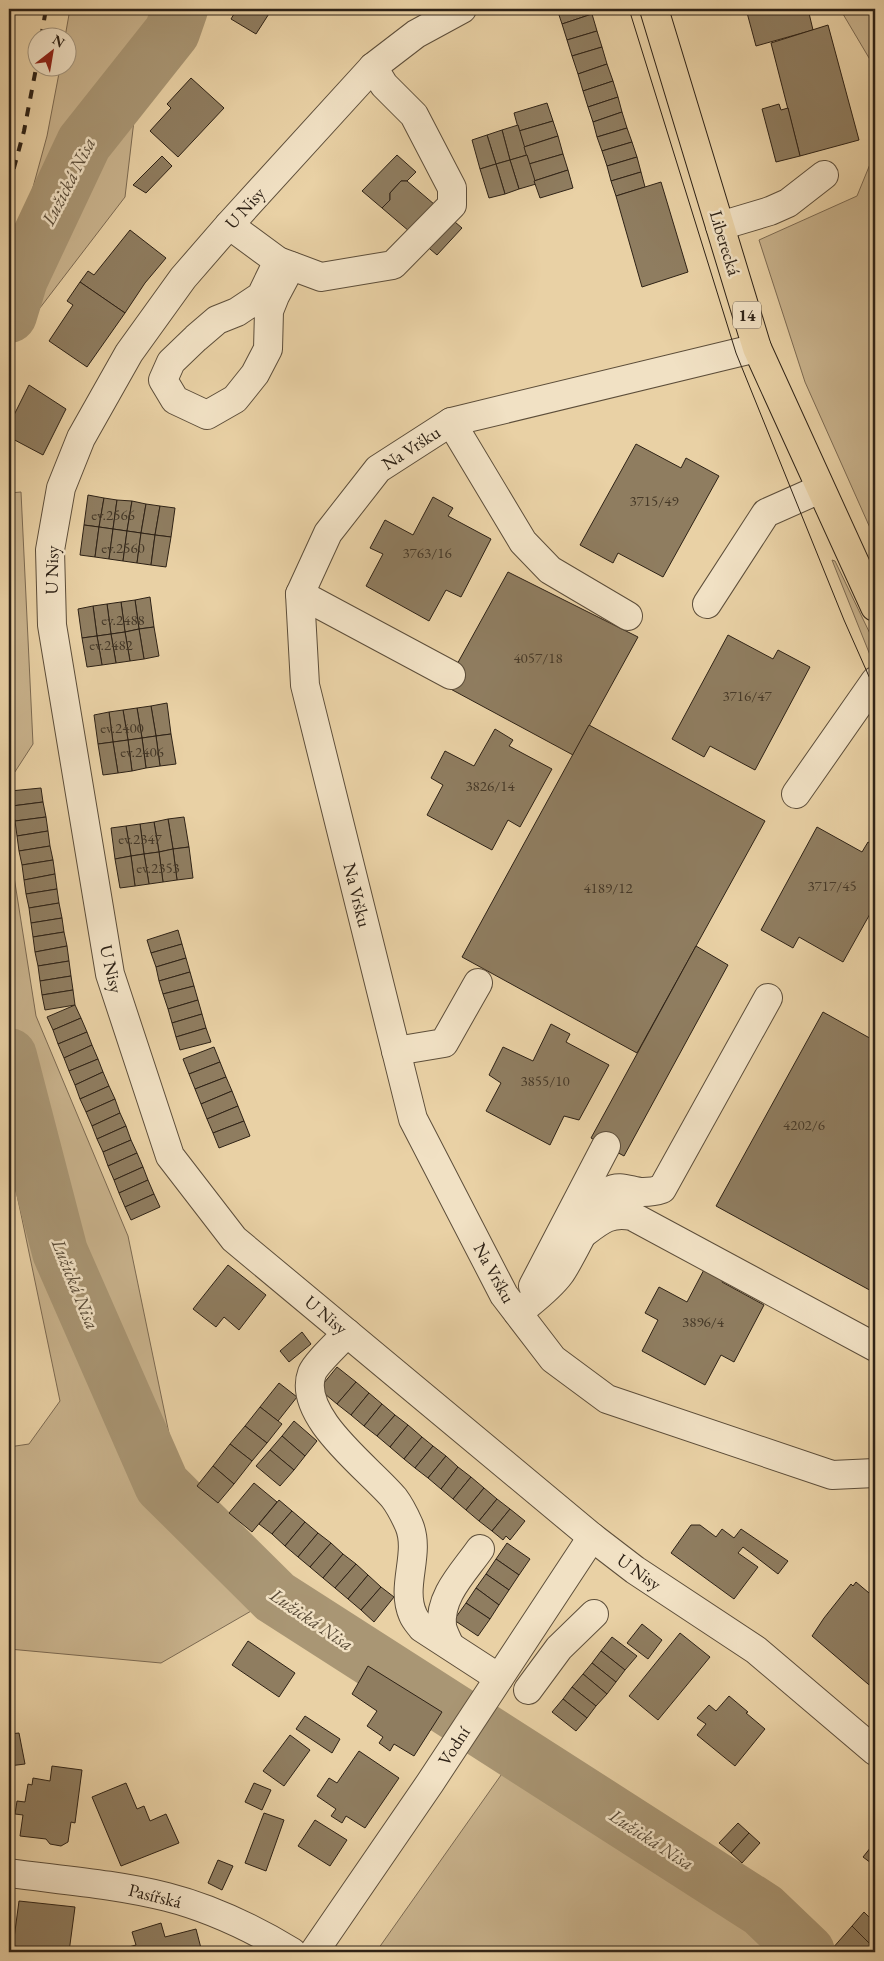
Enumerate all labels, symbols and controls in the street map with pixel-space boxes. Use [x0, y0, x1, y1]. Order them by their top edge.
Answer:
north arrow [28, 28, 78, 78]
text: N [49, 30, 69, 52]
water label: Lužická Nisa [35, 133, 101, 230]
street label: U Nisy [220, 182, 270, 234]
street label: Liberecká [705, 207, 747, 279]
road number: 14 [733, 302, 761, 328]
street label: Na Vršku [377, 420, 445, 475]
house number: 3715/49 [629, 491, 679, 510]
house number: ev.2566 [91, 505, 135, 524]
house number: ev.2560 [101, 538, 145, 557]
house number: 3763/16 [402, 543, 452, 562]
street label: U Nisy [40, 545, 63, 595]
house number: ev.2488 [101, 610, 145, 629]
house number: ev.2482 [89, 635, 134, 654]
house number: 4057/18 [513, 648, 563, 667]
house number: 3716/47 [722, 686, 772, 705]
house number: ev.2400 [100, 718, 144, 737]
house number: ev.2406 [120, 742, 164, 761]
house number: 3826/14 [465, 776, 515, 795]
house number: ev.2347 [118, 829, 163, 848]
house number: ev.2353 [136, 858, 180, 877]
street label: Na Vršku [338, 860, 377, 930]
house number: 3717/45 [807, 876, 857, 895]
house number: 4189/12 [583, 878, 633, 897]
street label: U Nisy [95, 942, 128, 995]
house number: 3855/10 [520, 1071, 570, 1090]
house number: 4202/6 [783, 1115, 825, 1134]
water label: Lužická Nisa [46, 1234, 105, 1333]
street label: Na Vršku [469, 1239, 521, 1307]
street label: U Nisy [300, 1290, 353, 1339]
house number: 3896/4 [682, 1312, 725, 1331]
street label: U Nisy [613, 1548, 666, 1595]
water label: Lužická Nisa [264, 1582, 358, 1656]
street label: Vodní [432, 1721, 475, 1770]
water label: Lužická Nisa [604, 1802, 699, 1876]
street label: Pasířská [126, 1878, 185, 1913]

